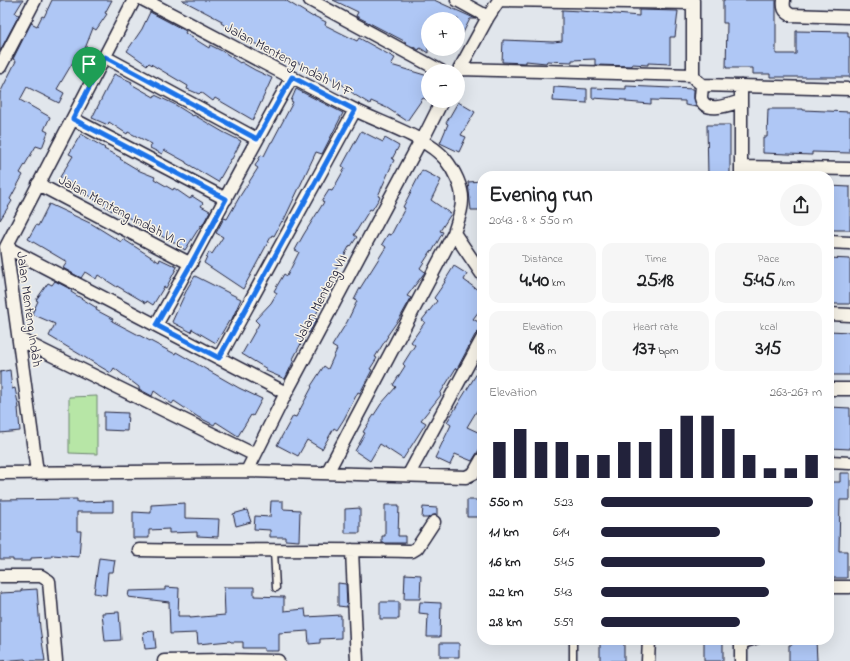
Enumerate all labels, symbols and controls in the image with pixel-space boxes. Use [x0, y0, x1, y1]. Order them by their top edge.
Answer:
map controls [421, 12, 465, 108]
button: + [421, 12, 465, 56]
street label: Jalan Menteng Indah VI F [220, 18, 356, 104]
pin [72, 47, 106, 88]
icon: arrive [78, 53, 100, 75]
button: − [421, 64, 465, 108]
street label: Jalan Menteng Indah VI C [54, 170, 189, 256]
text: Evening run [489, 180, 593, 212]
button: share [780, 184, 822, 226]
text: 20:43 · 8 × 550 m [489, 211, 573, 230]
street label: Jalan Menteng Indah [9, 250, 47, 368]
street label: Jalan Menteng VII [289, 251, 354, 347]
text: Distance [522, 251, 563, 267]
text: Time [645, 251, 666, 267]
text: Pace [758, 251, 779, 267]
text: 4.40 [520, 267, 549, 296]
text: 25:18 [637, 267, 674, 296]
text: 5:45 [742, 267, 775, 296]
text: km [549, 275, 565, 291]
text: /km [775, 275, 795, 291]
text: Elevation [522, 319, 563, 335]
text: Heart rate [633, 319, 678, 335]
text: kcal [760, 319, 777, 335]
text: 48 [529, 335, 545, 364]
text: 137 [633, 335, 655, 364]
text: 315 [755, 335, 782, 364]
text: m [545, 343, 556, 359]
text: bpm [655, 343, 678, 359]
text: Elevation [489, 383, 537, 402]
text: 263–267 m [770, 383, 822, 402]
text: 550 m [489, 493, 523, 512]
text: 5:23 [553, 493, 573, 512]
text: 1.1 km [489, 523, 519, 542]
text: 6:14 [553, 523, 569, 542]
text: 1.6 km [489, 553, 521, 572]
text: 5:45 [553, 553, 574, 572]
text: 2.2 km [489, 583, 524, 602]
text: 5:43 [553, 583, 572, 602]
text: 2.8 km [489, 613, 522, 632]
text: 5:59 [553, 613, 573, 632]

